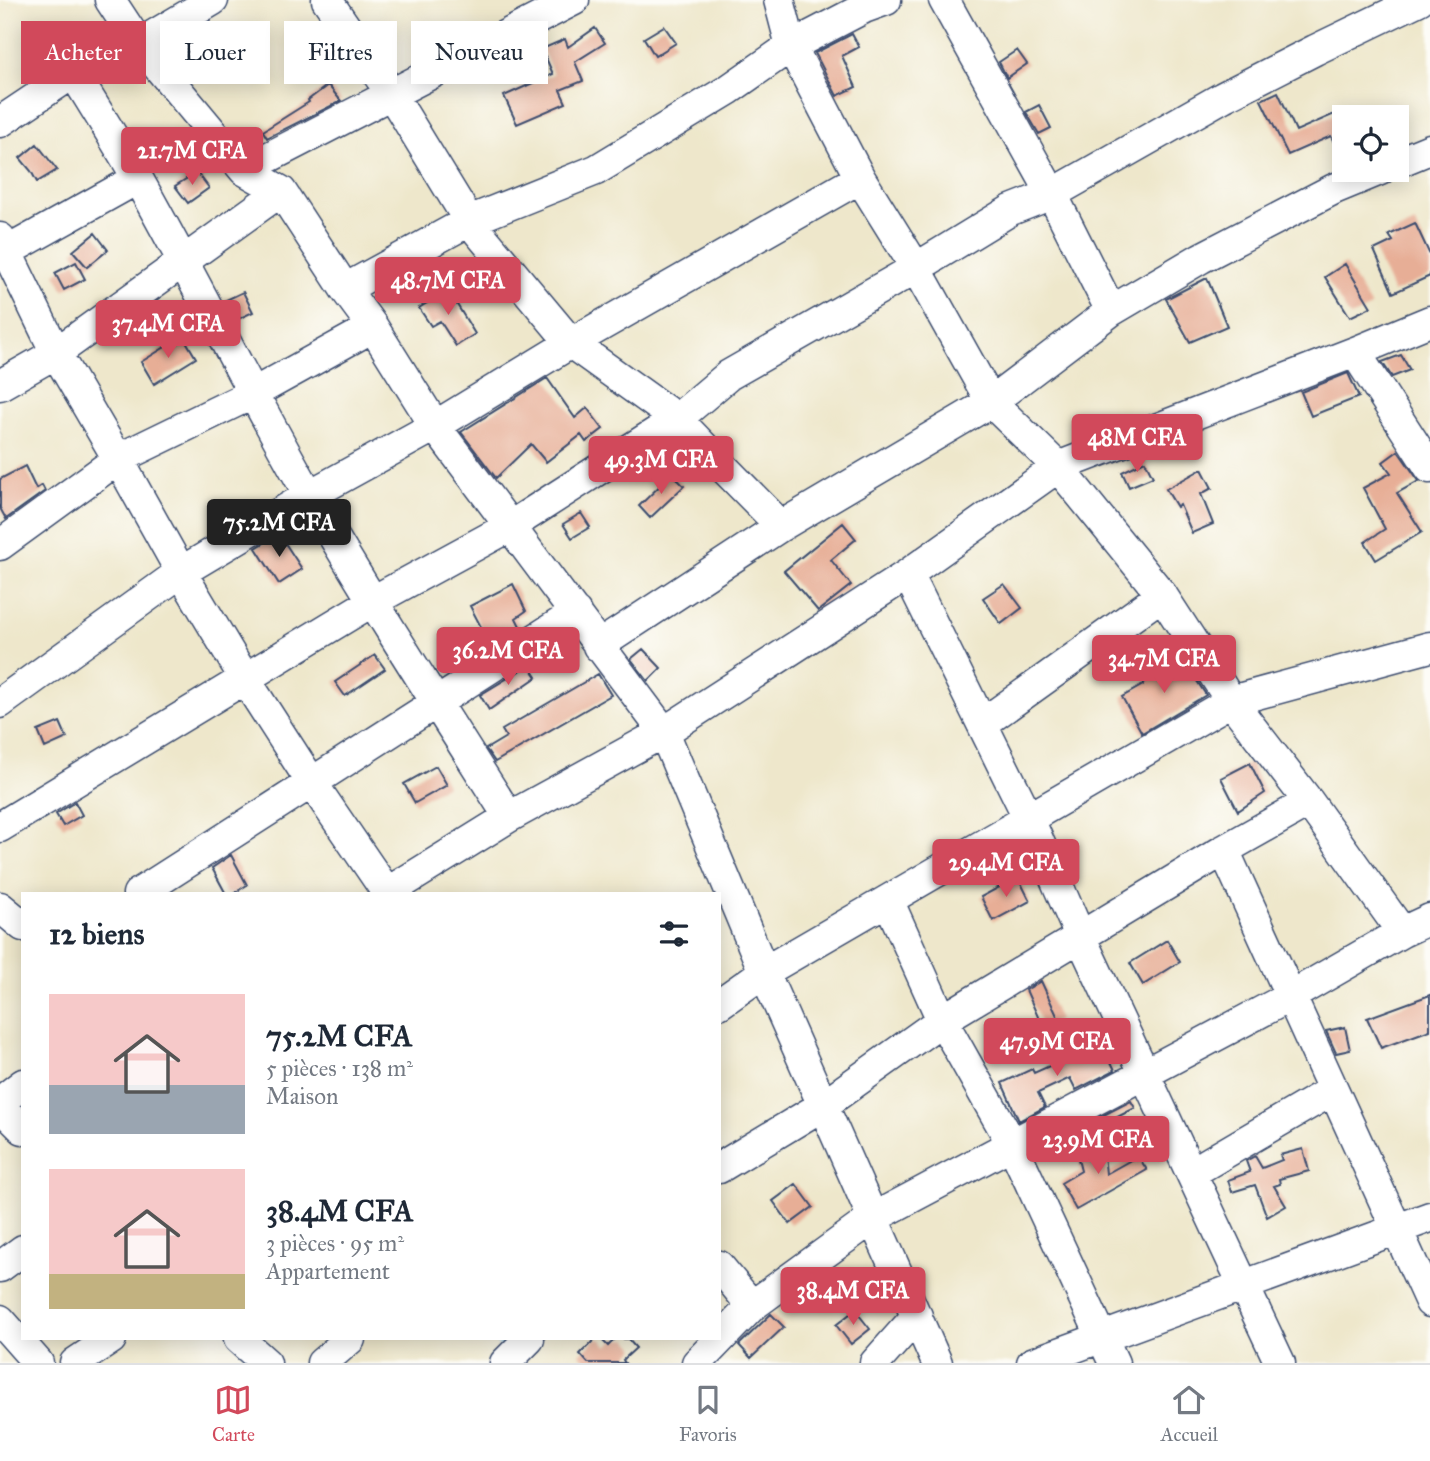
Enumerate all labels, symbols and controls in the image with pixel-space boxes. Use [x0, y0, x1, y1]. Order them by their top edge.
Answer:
chip: Acheter [21, 21, 146, 84]
chip: Louer [160, 21, 270, 84]
chip: Filtres [284, 21, 397, 84]
chip: Nouveau [411, 21, 548, 84]
map controls [1332, 105, 1409, 182]
button: locate [1332, 105, 1409, 182]
pin: 21.7M CFA [112, 128, 272, 187]
text: 21.7M CFA [137, 136, 247, 164]
pin: 48.7M CFA [368, 258, 528, 317]
text: 48.7M CFA [391, 266, 505, 294]
pin: 37.4M CFA [88, 300, 248, 360]
text: 37.4M CFA [112, 309, 224, 337]
pin: 48M CFA [1072, 414, 1202, 474]
text: 48M CFA [1088, 423, 1186, 451]
pin: 49.3M CFA [581, 436, 741, 496]
text: 49.3M CFA [605, 445, 717, 473]
pin: 75.2M CFA [199, 500, 359, 559]
text: 75.2M CFA [223, 508, 335, 536]
pin: 36.2M CFA [428, 628, 588, 687]
text: 36.2M CFA [453, 636, 563, 664]
pin: 34.7M CFA [1084, 636, 1244, 695]
text: 34.7M CFA [1108, 644, 1220, 672]
pin: 29.4M CFA [926, 839, 1086, 899]
text: 29.4M CFA [948, 848, 1064, 876]
icon: filters [655, 915, 693, 953]
text: 12 biens [49, 916, 144, 952]
text: 75.2M CFA [266, 1018, 412, 1054]
pin: 47.9M CFA [977, 1018, 1137, 1078]
icon: home [105, 1022, 189, 1106]
text: 47.9M CFA [1000, 1027, 1114, 1055]
text: 5 pièces · 138 m² [266, 1054, 413, 1082]
text: Maison [266, 1082, 338, 1110]
pin: 23.9M CFA [1018, 1116, 1178, 1176]
text: 23.9M CFA [1042, 1125, 1154, 1153]
text: 38.4M CFA [266, 1193, 413, 1229]
icon: home [105, 1197, 189, 1281]
text: 3 pièces · 95 m² [266, 1229, 404, 1257]
text: Appartement [266, 1257, 390, 1285]
pin: 38.4M CFA [773, 1268, 933, 1327]
text: 38.4M CFA [797, 1276, 909, 1304]
tab: Carte [212, 1381, 255, 1446]
tab: Favoris [679, 1381, 737, 1446]
tab: Accueil [1161, 1381, 1218, 1446]

